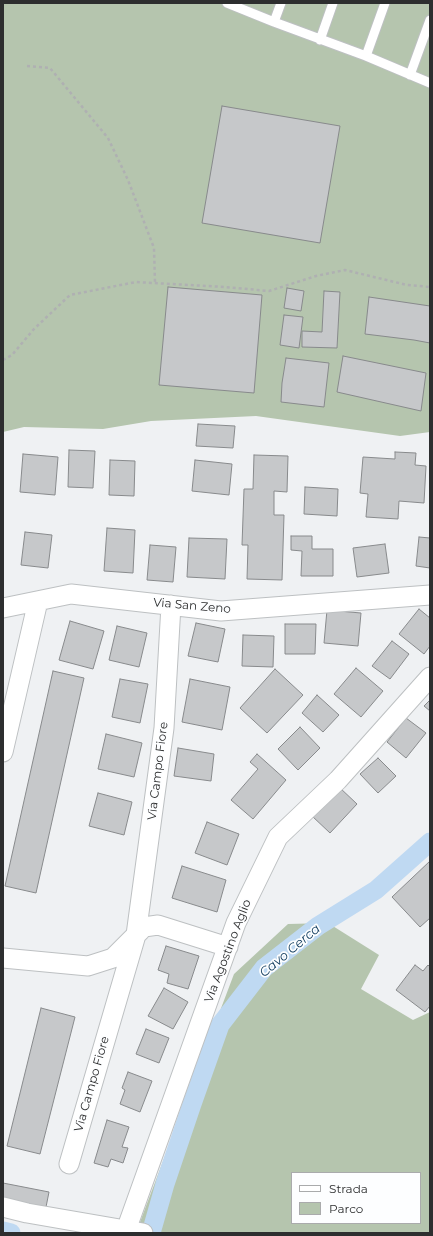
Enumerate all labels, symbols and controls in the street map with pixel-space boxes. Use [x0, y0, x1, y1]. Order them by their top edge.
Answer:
street label: Via San Zeno [153, 595, 231, 617]
street label: Via Campo Fiore [145, 721, 171, 821]
street label: Via Agostino Aglio [202, 897, 254, 1005]
water label: Cavo Cerca [257, 921, 323, 981]
street label: Via Campo Fiore [71, 1034, 113, 1134]
legend [291, 1172, 421, 1224]
text: Strada [329, 1181, 368, 1196]
text: Parco [329, 1201, 363, 1216]

